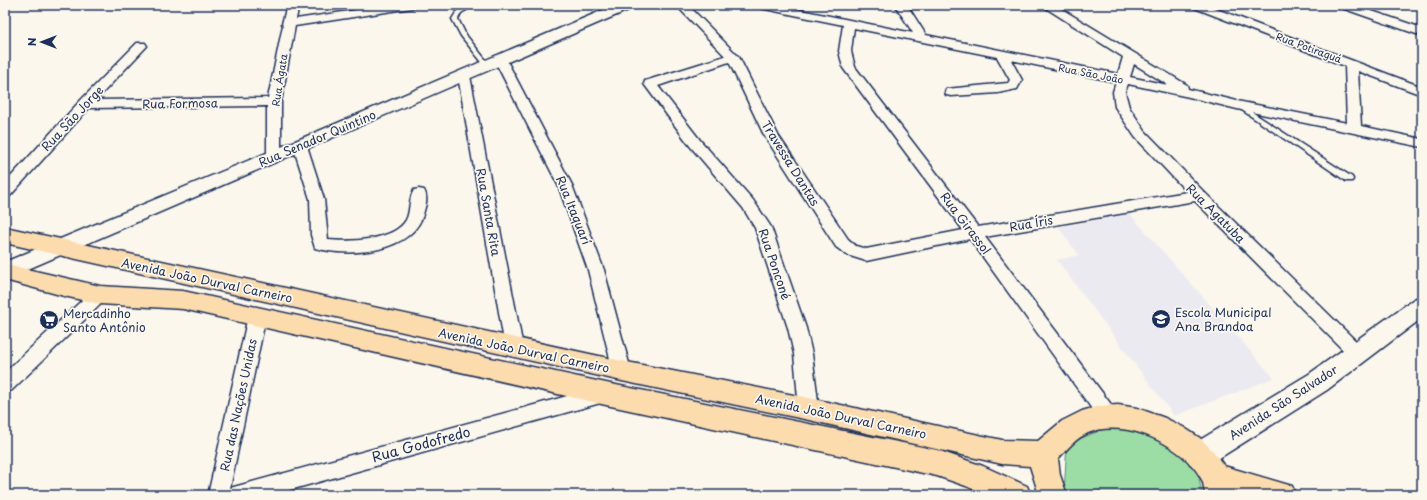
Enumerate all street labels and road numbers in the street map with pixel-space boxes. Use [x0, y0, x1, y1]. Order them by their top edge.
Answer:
street label: Rua Potiraguá [1274, 28, 1345, 66]
street label: Rua Ágata [267, 52, 291, 107]
street label: Rua São João [1057, 59, 1125, 87]
street label: Rua São Jorge [37, 81, 107, 155]
street label: Rua Formosa [142, 93, 219, 113]
street label: Rua Senador Quintino [255, 105, 379, 171]
street label: Travessa Dantas [758, 117, 825, 209]
street label: Rua Santa Rita [472, 167, 506, 258]
street label: Rua Itaquarí [552, 173, 596, 247]
street label: Rua Agatuba [1182, 179, 1250, 247]
street label: Rua Girassol [937, 188, 995, 258]
street label: Rua Íris [1008, 210, 1055, 236]
street label: Rua Ponconé [754, 226, 796, 302]
street label: Avenida João Durval Carneiro [120, 253, 294, 307]
street label: Avenida João Durval Carneiro [437, 323, 611, 377]
street label: Rua das Nações Unidas [215, 337, 261, 473]
street label: Avenida São Salvador [1225, 360, 1341, 444]
street label: Avenida João Durval Carneiro [754, 389, 928, 443]
street label: Rua Godofredo [369, 421, 473, 467]

